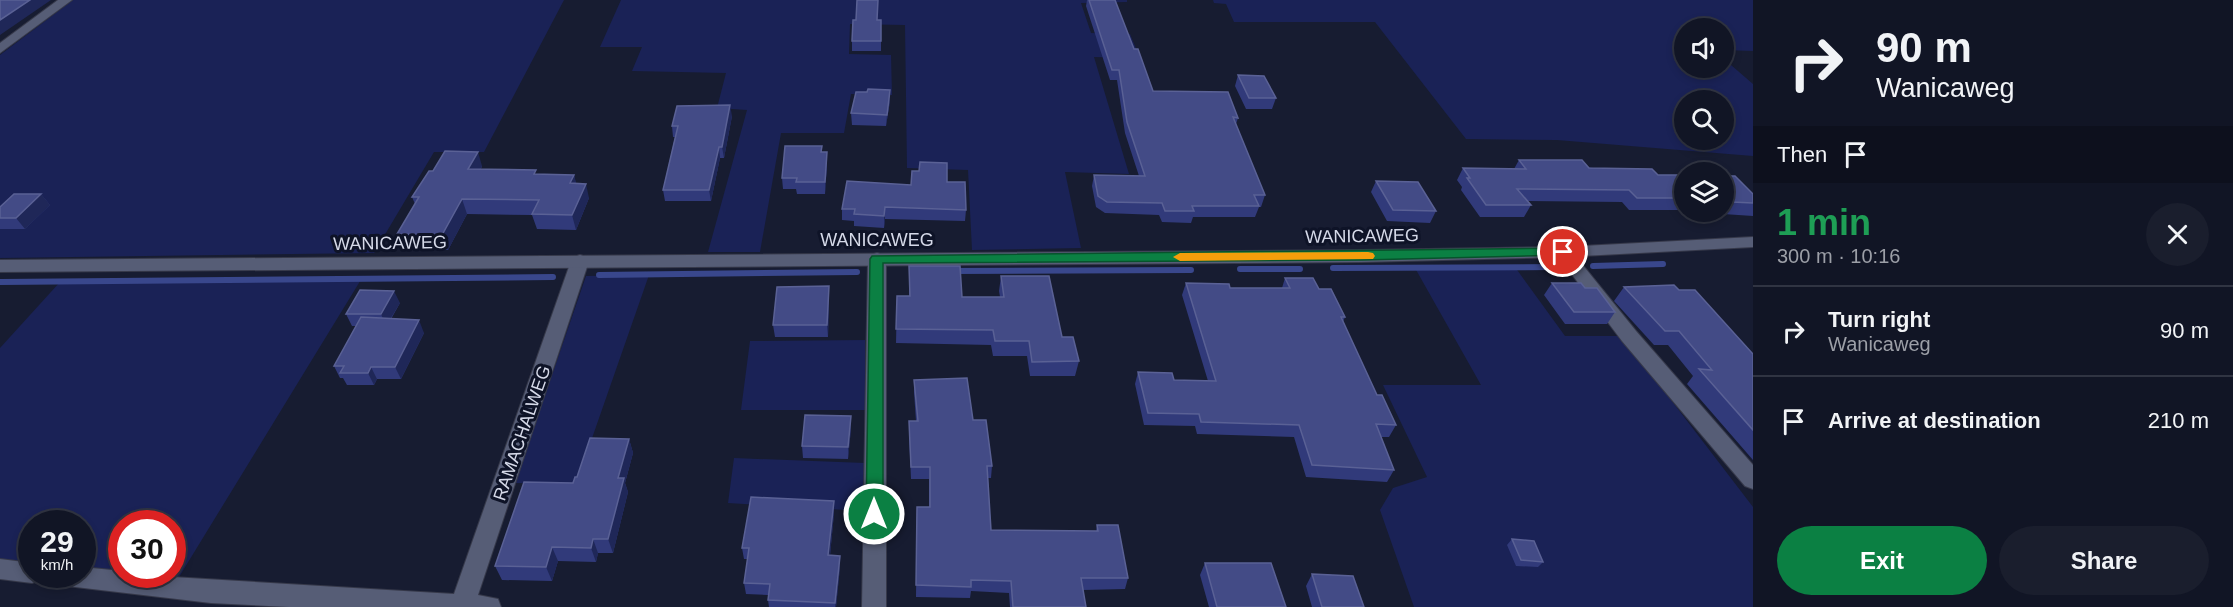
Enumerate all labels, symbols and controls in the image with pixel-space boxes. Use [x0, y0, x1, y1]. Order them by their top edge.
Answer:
map controls [1674, 18, 1734, 222]
button: sound [1674, 18, 1734, 78]
icon: right [1777, 24, 1855, 102]
text: 90 m [1876, 24, 1972, 71]
text: Wanicaweg [1876, 73, 2015, 103]
button: search [1674, 90, 1734, 150]
icon: arrive [1839, 138, 1872, 171]
text: Then [1777, 142, 1827, 167]
button: layers [1674, 162, 1734, 222]
text: 1 min [1777, 202, 1871, 243]
button: close [2146, 203, 2209, 266]
street label: WANICAWEG [1305, 225, 1419, 247]
pin [1537, 226, 1588, 277]
street label: WANICAWEG [820, 230, 934, 250]
street label: WANICAWEG [333, 232, 447, 254]
icon: arrive [1546, 235, 1579, 268]
text: 300 m · 10:16 [1777, 245, 1900, 267]
text: Turn right [1828, 307, 1930, 332]
icon: right [1777, 315, 1810, 348]
text: 90 m [2160, 318, 2209, 343]
text: Wanicaweg [1828, 333, 1931, 355]
street label: RAMACHALWEG [489, 363, 555, 503]
icon: arrive [1777, 405, 1810, 438]
text: Arrive at destination [1828, 408, 2041, 433]
text: 210 m [2148, 408, 2209, 433]
position arrow [842, 482, 906, 546]
speed limit sign: 30 [108, 510, 186, 588]
text: 29 [40, 525, 74, 558]
button: Exit [1777, 526, 1987, 595]
button: Share [1999, 526, 2209, 595]
text: km/h [41, 556, 73, 573]

